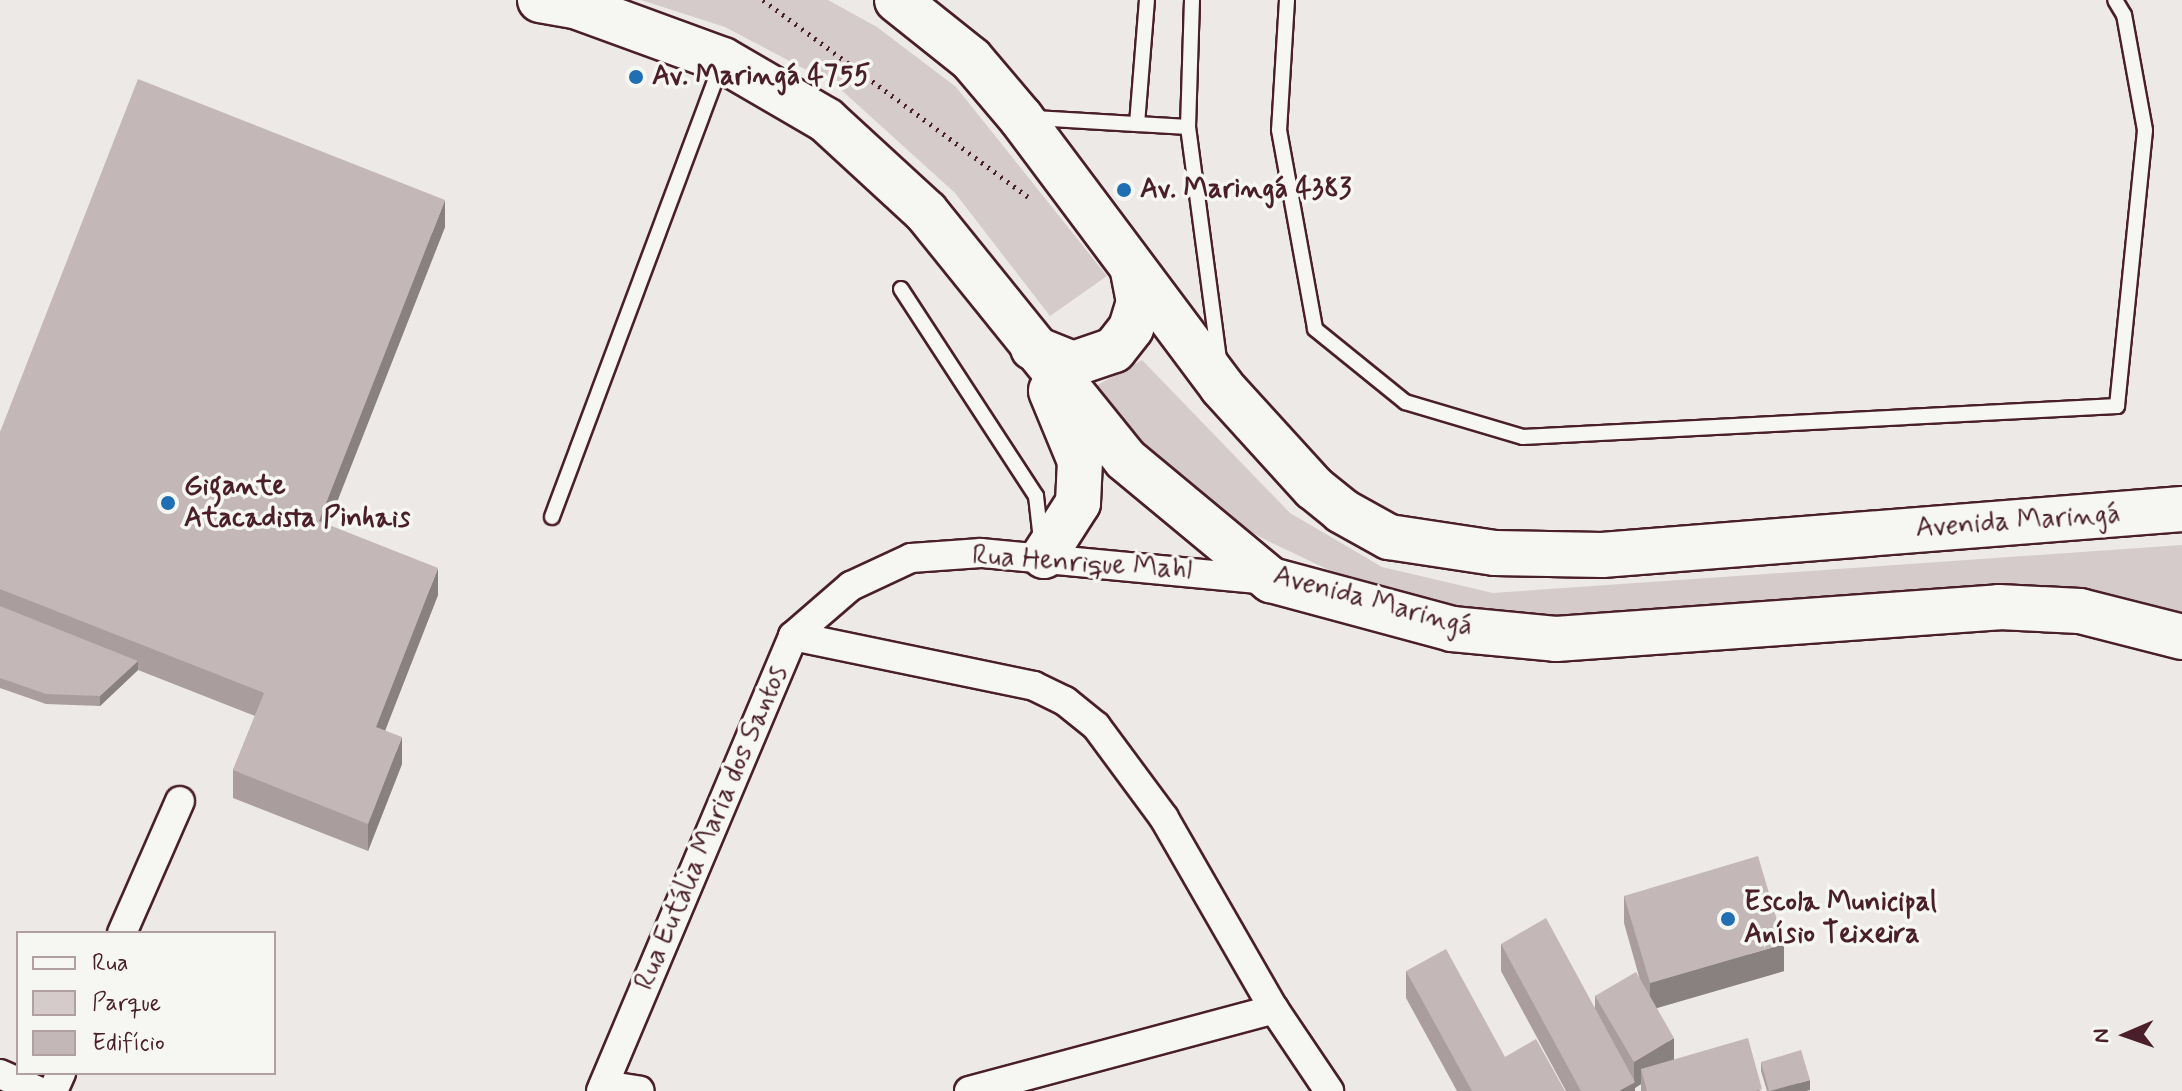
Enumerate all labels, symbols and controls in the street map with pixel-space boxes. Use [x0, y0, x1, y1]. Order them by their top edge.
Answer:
place label: Av. Maringá 4755 [652, 60, 870, 94]
marker: Av. Maringá 4755 [627, 68, 645, 86]
place label: Av. Maringá 4383 [1140, 173, 1351, 207]
marker: Av. Maringá 4383 [1115, 181, 1133, 199]
place label: Gigante Atacadista Pinhais [184, 470, 406, 536]
marker: Gigante Atacadista Pinhais [159, 494, 177, 512]
street label: Avenida Maringá [1914, 498, 2122, 546]
street label: Rua Henrique Mahl [967, 539, 1197, 589]
street label: Avenida Maringá [1269, 559, 1477, 645]
street label: Rua Eutália Maria dos Santos [628, 660, 796, 996]
place label: Escola Municipal Anísio Teixeira [1744, 886, 1937, 952]
marker: Escola Municipal Anísio Teixeira [1719, 910, 1737, 928]
legend [16, 931, 276, 1075]
text: Rua [92, 948, 129, 979]
text: Parque [92, 988, 161, 1019]
north arrow [2086, 995, 2166, 1075]
text: Edifício [92, 1028, 165, 1059]
text: N [2088, 1028, 2116, 1044]

